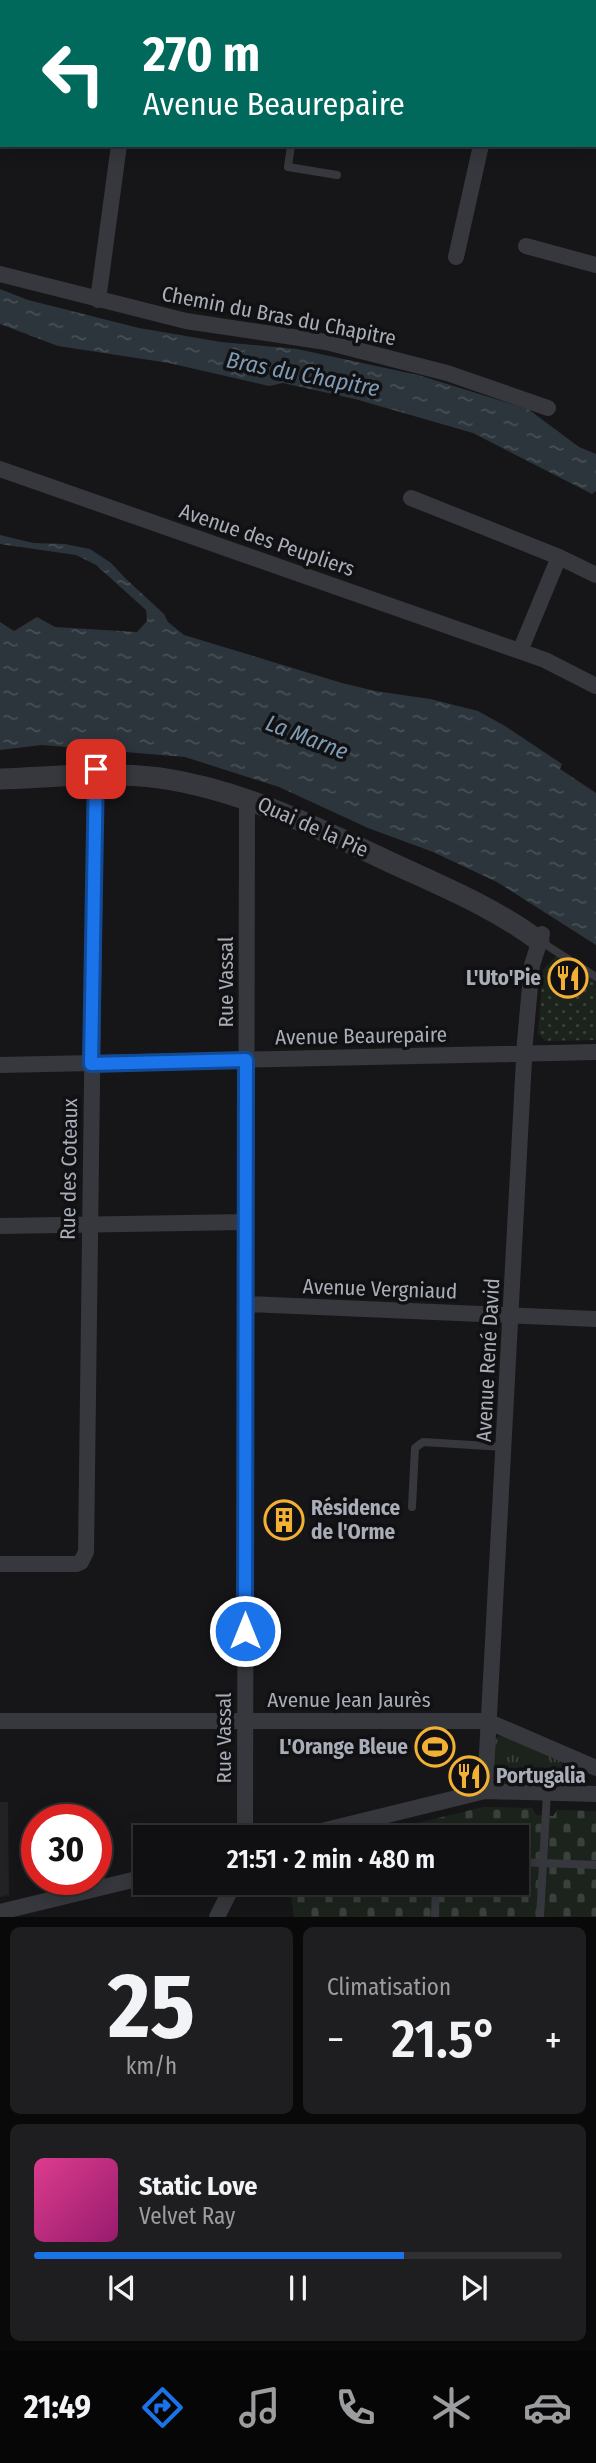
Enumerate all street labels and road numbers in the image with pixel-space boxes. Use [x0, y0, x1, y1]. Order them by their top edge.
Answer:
street label: Chemin du Bras du Chapitre [160, 281, 398, 351]
street label: Avenue des Peupliers [176, 498, 358, 582]
street label: Quai de la Pie [254, 791, 372, 863]
street label: Rue Vassal [213, 936, 239, 1027]
street label: Avenue Beaurepaire [275, 1022, 447, 1050]
street label: Rue des Coteaux [55, 1097, 83, 1240]
street label: Avenue Vergniaud [302, 1273, 458, 1305]
street label: Avenue René David [471, 1278, 505, 1442]
street label: Avenue Jean Jaurès [267, 1687, 431, 1713]
street label: Rue Vassal [211, 1692, 237, 1783]

